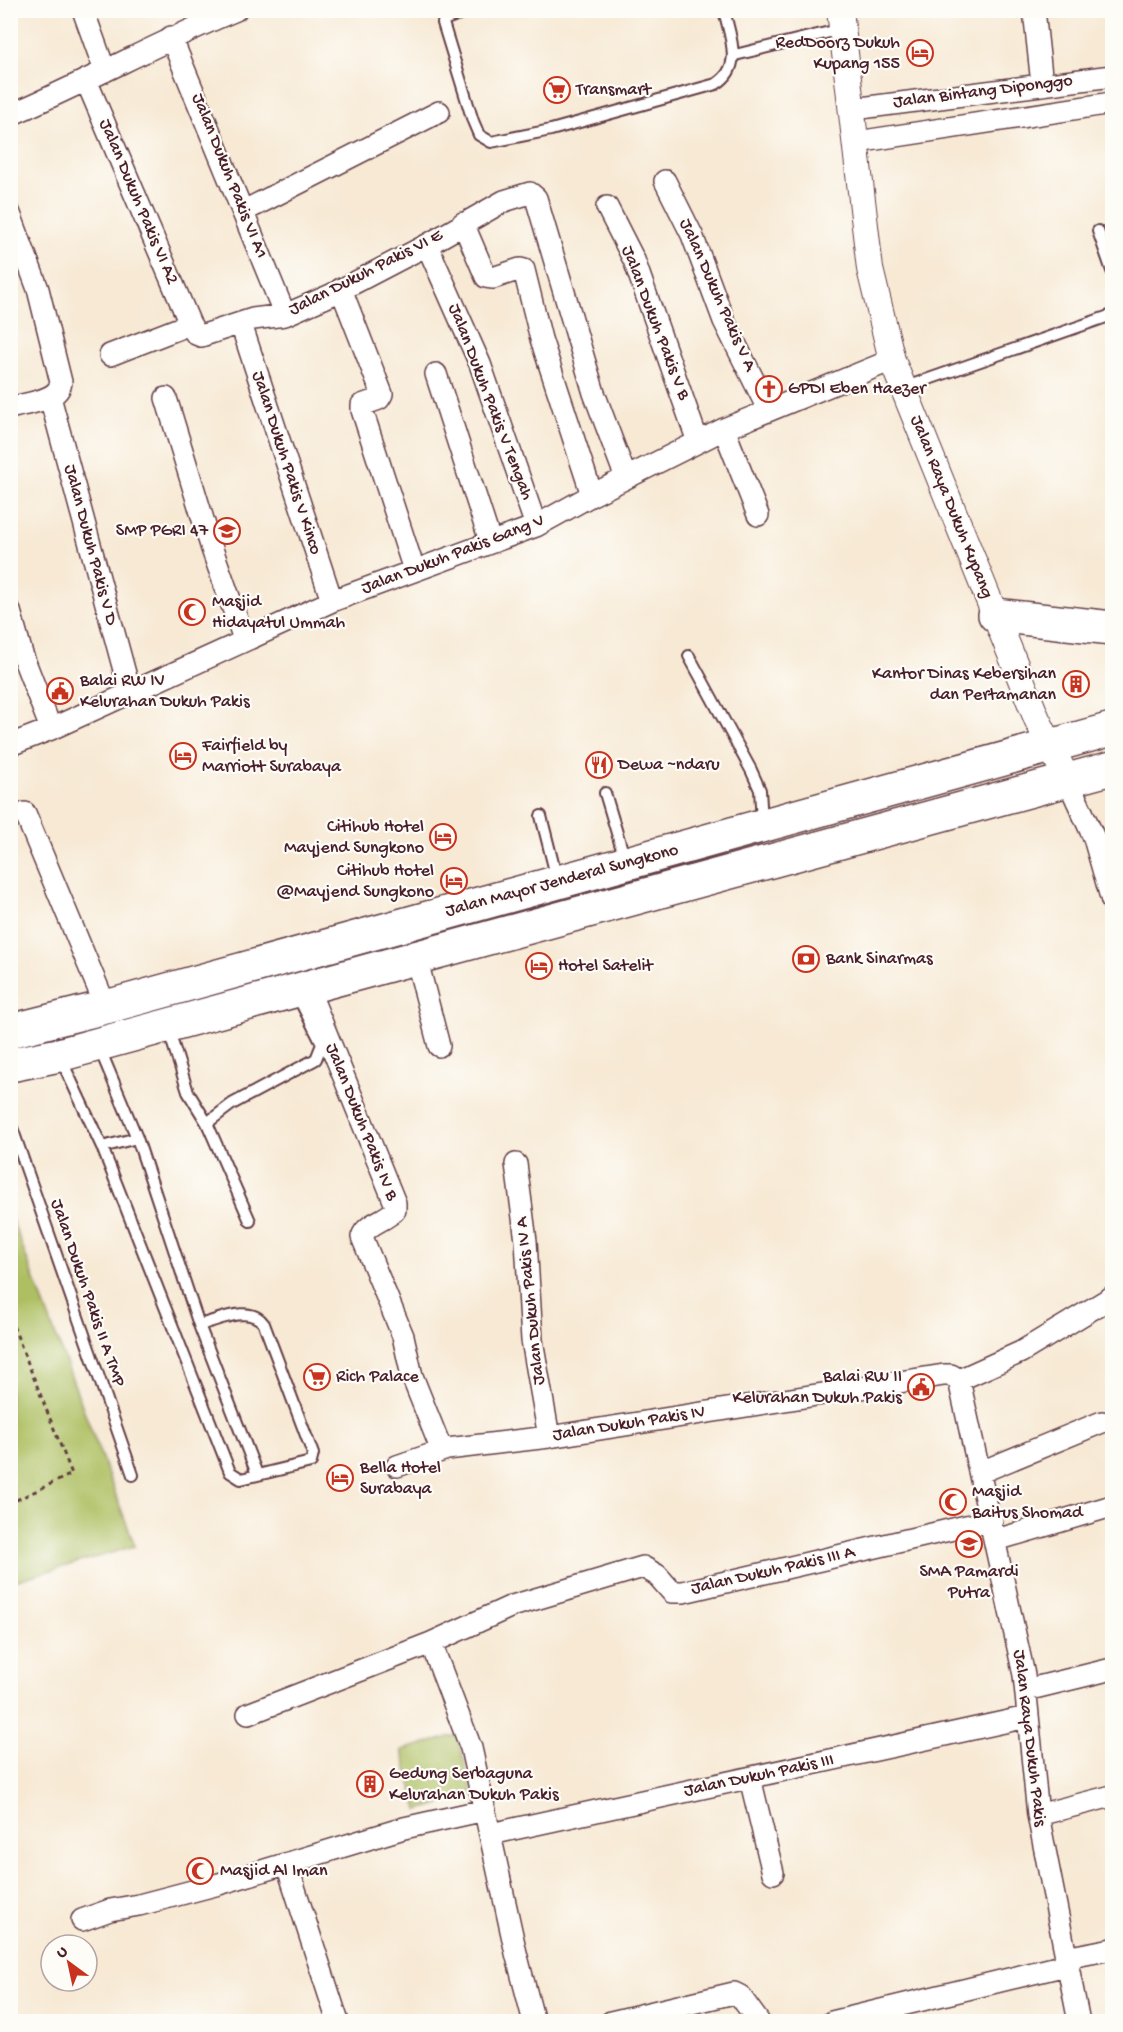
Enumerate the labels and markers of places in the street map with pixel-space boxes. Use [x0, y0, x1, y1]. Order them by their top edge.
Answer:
place label: RedDoorz Dukuh Kupang 155 [775, 33, 900, 75]
hotel icon: RedDoorz Dukuh Kupang 155 [905, 38, 935, 68]
supermarket icon: Transmart [542, 75, 572, 105]
place label: Transmart [575, 80, 653, 101]
church icon: GPDI Eben Haezer [754, 374, 784, 404]
place label: GPDI Eben Haezer [788, 379, 927, 400]
school or university icon: SMP PGRI 47 [212, 516, 242, 546]
place label: SMP PGRI 47 [116, 521, 209, 542]
place label: Masjid Hidayatul Ummah [212, 592, 346, 634]
mosque icon: Masjid Hidayatul Ummah [177, 597, 207, 627]
place label: Kantor Dinas Kebersihan dan Pertamanan [872, 664, 1056, 706]
building icon: Kantor Dinas Kebersihan dan Pertamanan [1061, 669, 1091, 699]
place label: Balai RW IV Kelurahan Dukuh Pakis [79, 671, 251, 713]
public building icon: Balai RW IV Kelurahan Dukuh Pakis [45, 676, 75, 706]
place label: Fairfield by Marriott Surabaya [201, 736, 342, 778]
hotel icon: Fairfield by Marriott Surabaya [168, 741, 198, 771]
restaurant icon: Dewa ~ndaru [584, 750, 614, 780]
place label: Dewa ~ndaru [617, 755, 720, 776]
place label: Citihub Hotel Mayjend Sungkono [284, 817, 424, 859]
hotel icon: Citihub Hotel Mayjend Sungkono [428, 822, 458, 852]
place label: Citihub Hotel @Mayjend Sungkono [276, 861, 434, 903]
hotel icon: Citihub Hotel @Mayjend Sungkono [439, 866, 469, 896]
bank icon: Bank Sinarmas [791, 944, 821, 974]
place label: Bank Sinarmas [825, 949, 934, 970]
hotel icon: Hotel Satelit [524, 951, 554, 981]
place label: Hotel Satelit [558, 956, 654, 977]
supermarket icon: Rich Palace [302, 1362, 332, 1392]
place label: Rich Palace [336, 1367, 419, 1388]
place label: Balai RW II Kelurahan Dukuh Pakis [732, 1367, 903, 1409]
public building icon: Balai RW II Kelurahan Dukuh Pakis [906, 1372, 936, 1402]
place label: Bella Hotel Surabaya [359, 1458, 441, 1500]
hotel icon: Bella Hotel Surabaya [325, 1463, 355, 1493]
place label: Masjid Baitus Shomad [971, 1482, 1084, 1524]
mosque icon: Masjid Baitus Shomad [938, 1487, 968, 1517]
school or university icon: SMA Pamardi Putra [954, 1529, 984, 1559]
place label: SMA Pamardi Putra [919, 1562, 1019, 1604]
place label: Gedung Serbaguna Kelurahan Dukuh Pakis [389, 1764, 560, 1806]
building icon: Gedung Serbaguna Kelurahan Dukuh Pakis [355, 1769, 385, 1799]
mosque icon: Masjid Al Iman [185, 1856, 215, 1886]
place label: Masjid Al Iman [220, 1861, 328, 1882]

